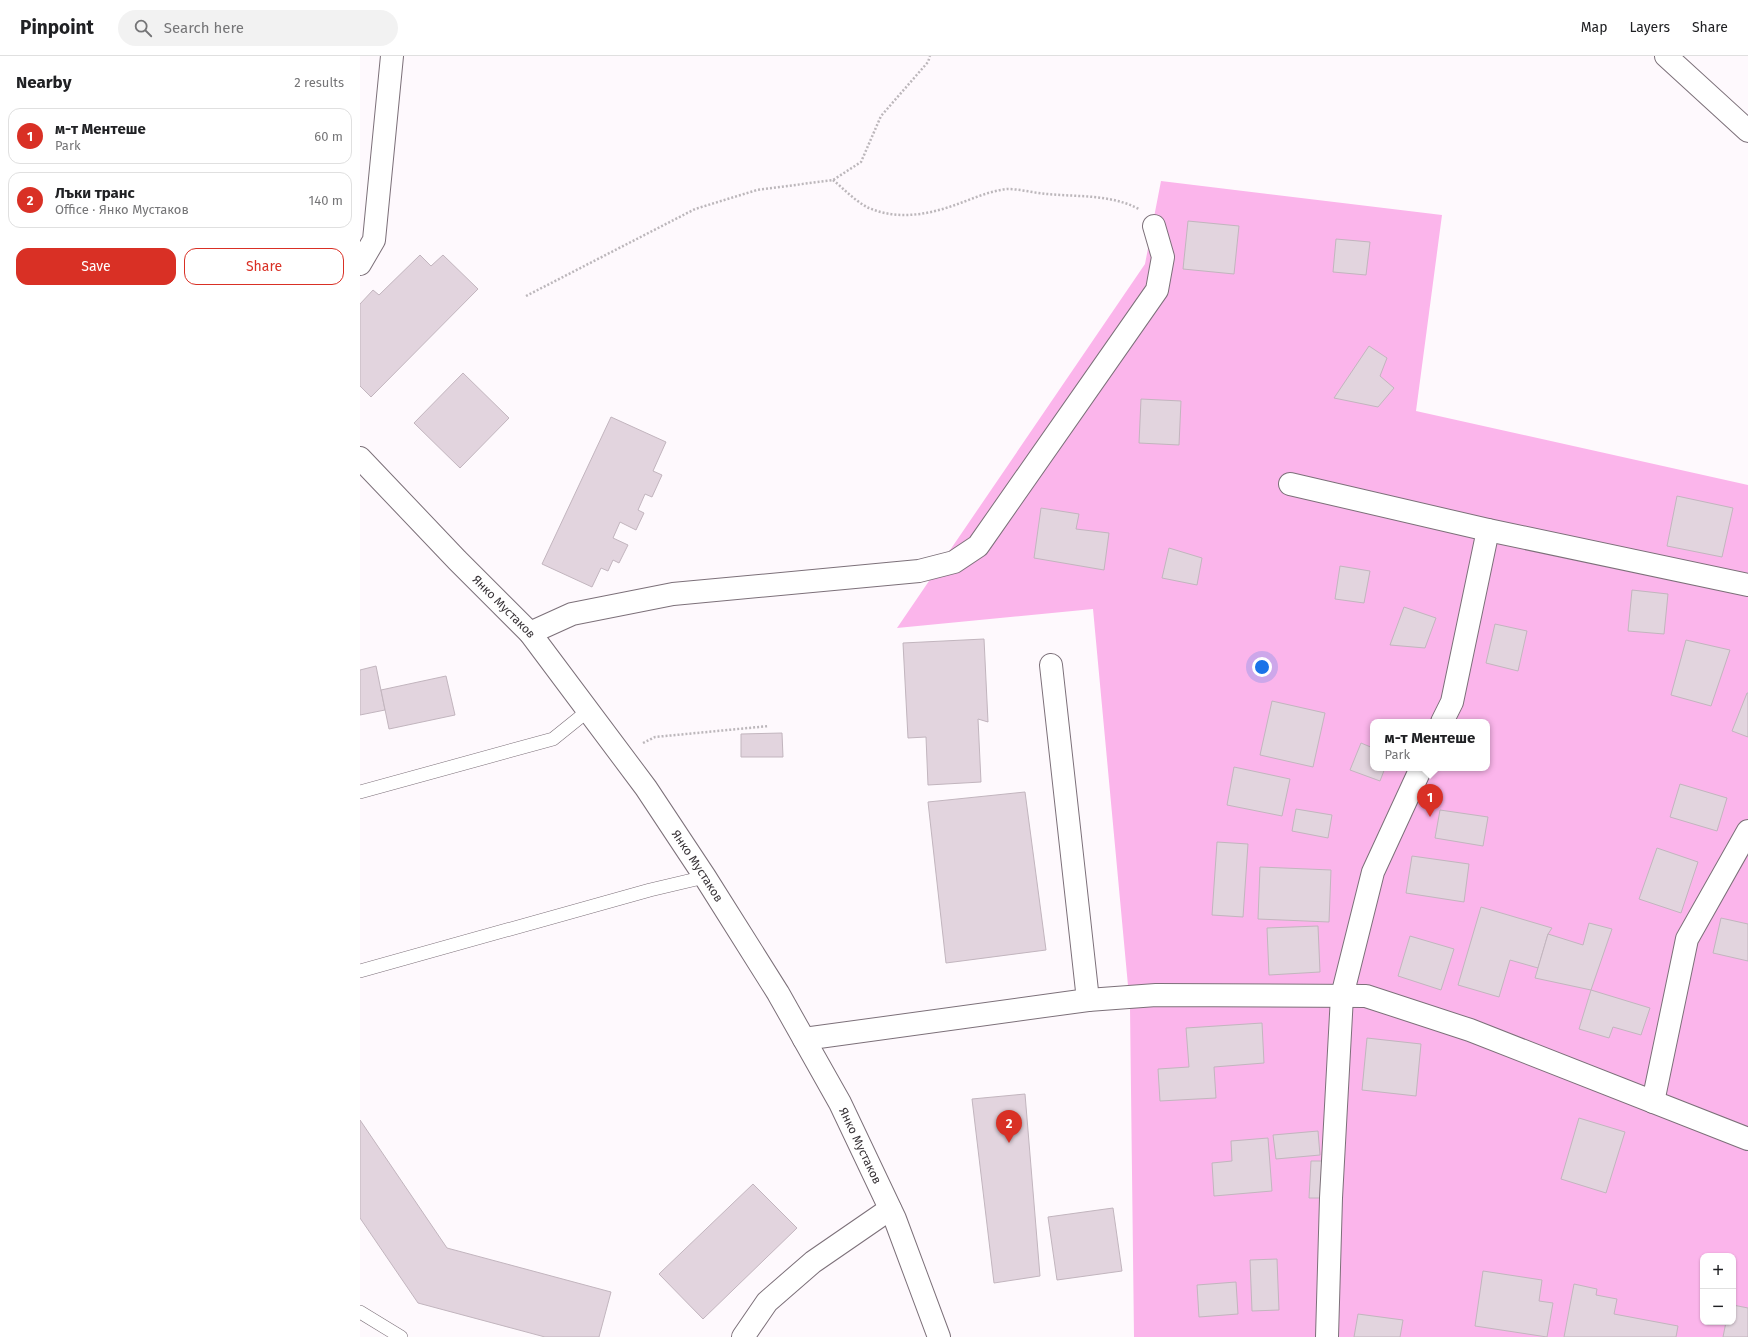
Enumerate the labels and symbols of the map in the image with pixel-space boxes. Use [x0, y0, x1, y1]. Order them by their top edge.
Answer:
street label: Янко Мустаков [470, 573, 538, 641]
your location [1252, 657, 1272, 677]
pin: 1 [1417, 784, 1443, 817]
street label: Янко Мустаков [669, 827, 726, 905]
street label: Янко Мустаков [836, 1105, 884, 1186]
pin: 2 [996, 1110, 1022, 1143]

